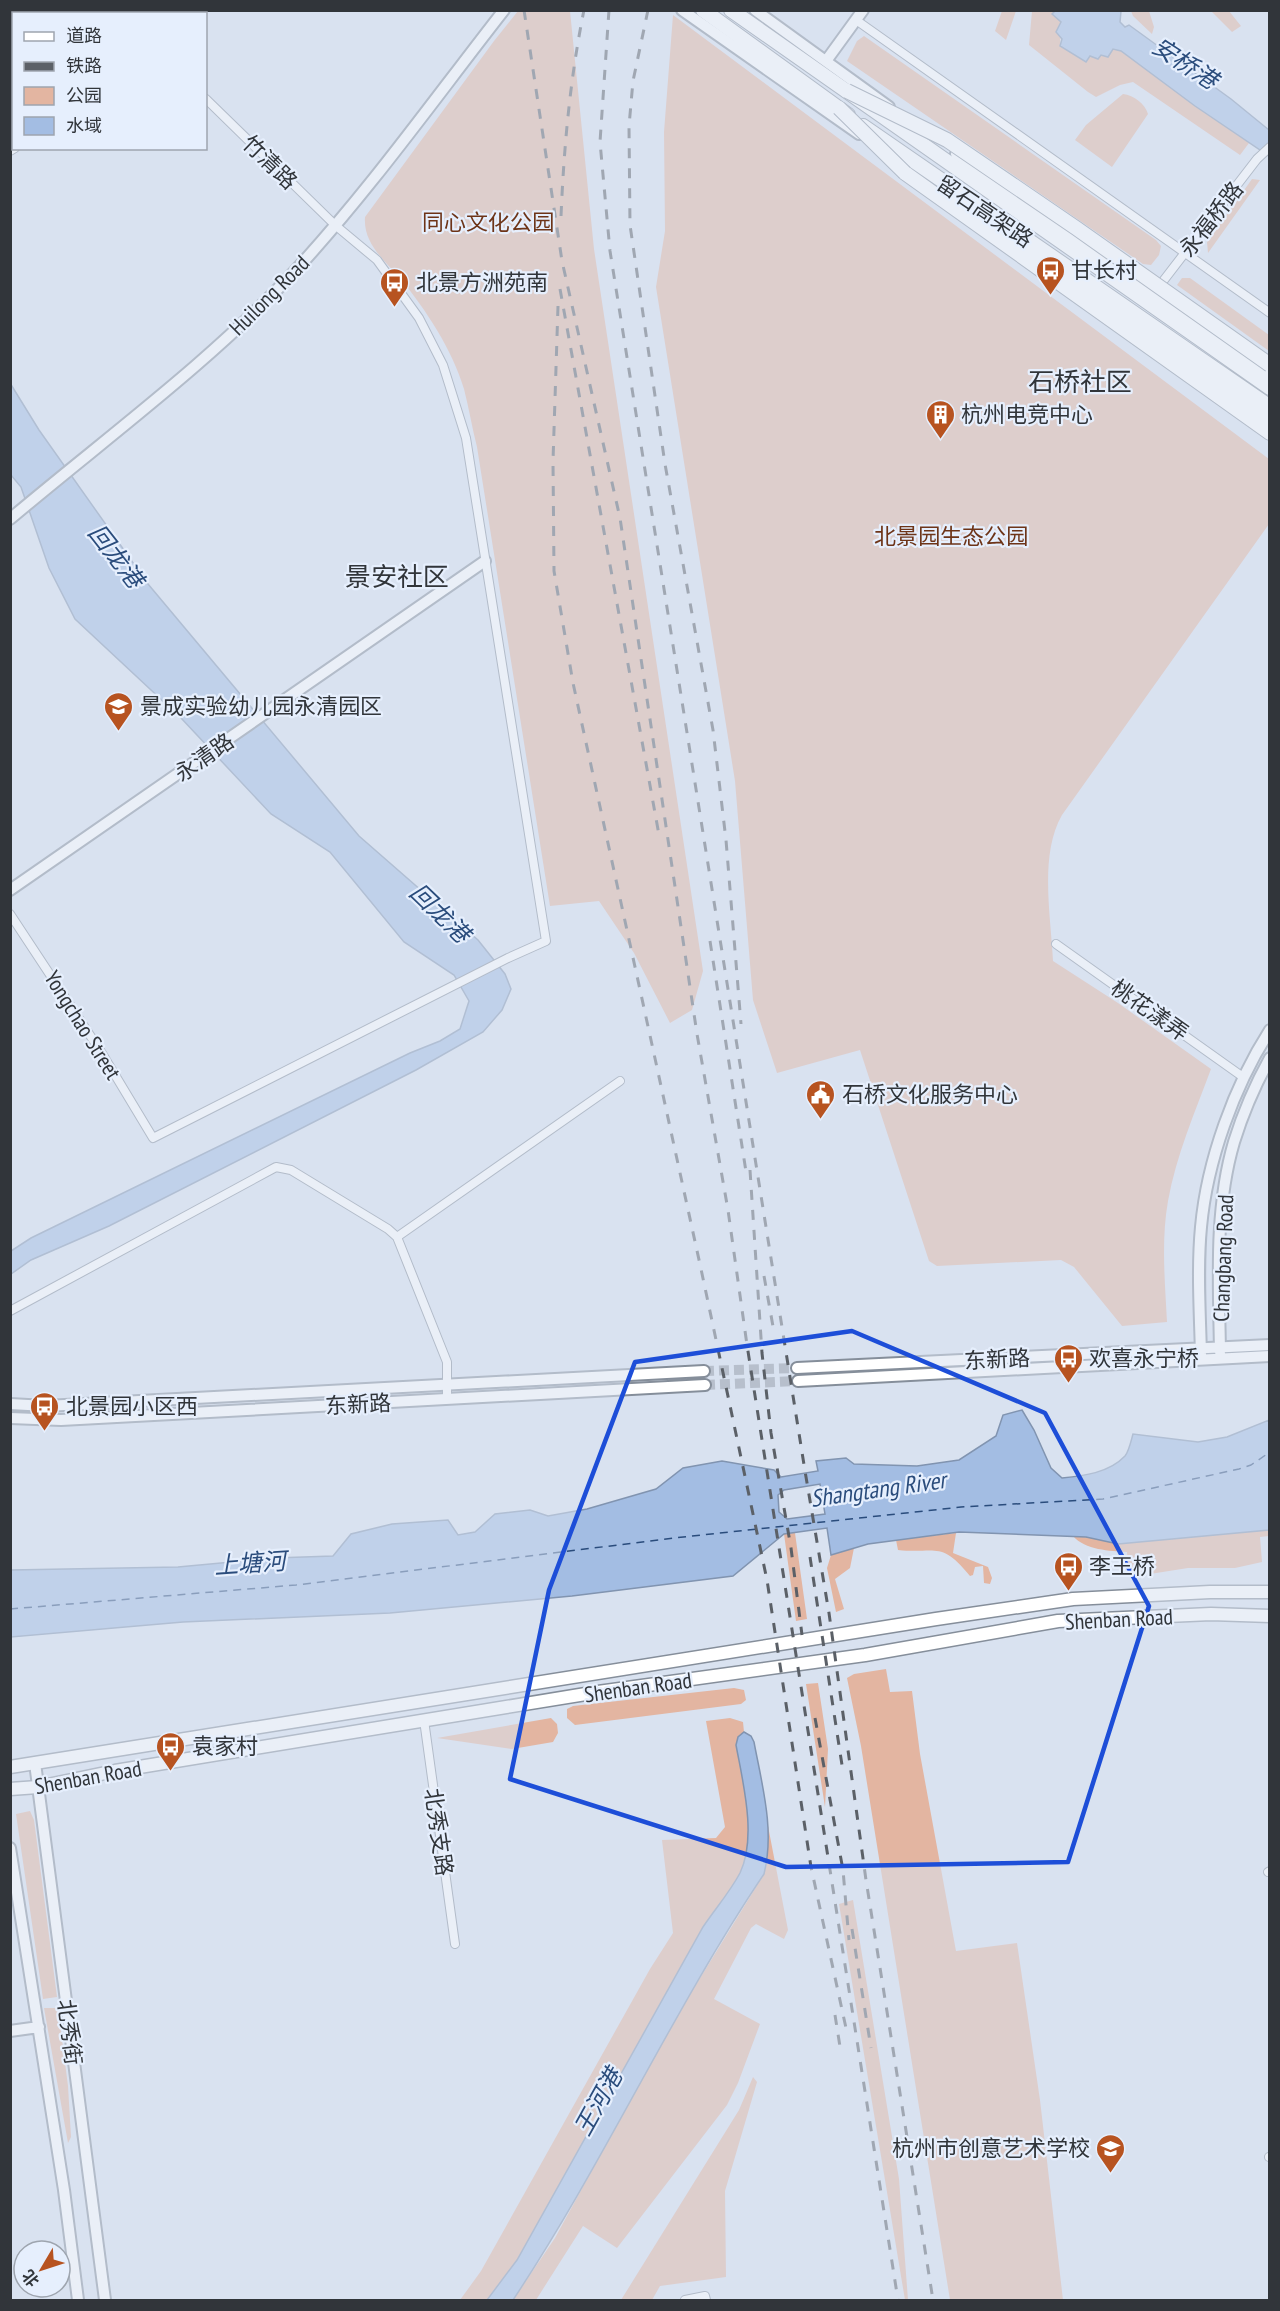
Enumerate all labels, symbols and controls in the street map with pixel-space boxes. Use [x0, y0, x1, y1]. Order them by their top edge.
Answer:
legend [12, 12, 207, 150]
text: 道路 [66, 24, 102, 47]
water label: 安桥港 [1146, 30, 1226, 97]
text: 铁路 [66, 54, 102, 77]
text: 公园 [66, 84, 102, 107]
text: 水域 [66, 114, 102, 137]
street label: 竹清路 [237, 129, 303, 195]
street label: 留石高架路 [932, 169, 1038, 253]
street label: 永福桥路 [1173, 176, 1249, 262]
park label: 同心文化公园 [422, 208, 554, 236]
street label: Huilong Road [223, 249, 315, 341]
bus stop icon: 甘长村 [1034, 254, 1066, 296]
place label: 甘长村 [1071, 256, 1137, 284]
bus stop icon: 北景方洲苑南 [379, 266, 411, 308]
place label: 北景方洲苑南 [416, 268, 548, 296]
district label: 石桥社区 [1028, 365, 1132, 398]
building icon: 杭州电竞中心 [924, 398, 956, 440]
place label: 杭州电竞中心 [961, 400, 1093, 428]
water label: 回龙港 [82, 518, 152, 596]
park label: 北景园生态公园 [874, 522, 1028, 550]
district label: 景安社区 [345, 560, 449, 593]
school or university icon: 景成实验幼儿园永清园区 [103, 690, 135, 732]
place label: 景成实验幼儿园永清园区 [140, 692, 382, 720]
street label: 永清路 [169, 727, 239, 787]
water label: 回龙港 [403, 877, 479, 951]
street label: Yongchao Street [39, 965, 127, 1085]
street label: 桃花漾弄 [1106, 973, 1194, 1047]
public building icon: 石桥文化服务中心 [805, 1078, 837, 1120]
place label: 石桥文化服务中心 [842, 1080, 1018, 1108]
street label: Changbang Road [1207, 1194, 1239, 1322]
bus stop icon: 欢喜永宁桥 [1052, 1342, 1084, 1384]
street label: 东新路 [963, 1343, 1031, 1375]
place label: 欢喜永宁桥 [1089, 1344, 1199, 1372]
street label: 东新路 [324, 1388, 392, 1420]
bus stop icon: 北景园小区西 [29, 1390, 61, 1432]
place label: 北景园小区西 [66, 1392, 198, 1420]
water label: Shangtang River [808, 1464, 951, 1514]
water label: 上塘河 [213, 1545, 291, 1581]
bus stop icon: 李王桥 [1052, 1550, 1084, 1592]
place label: 李王桥 [1089, 1552, 1155, 1580]
street label: Shenban Road [1064, 1602, 1174, 1636]
street label: Shenban Road [583, 1666, 693, 1708]
bus stop icon: 袁家村 [155, 1730, 187, 1772]
place label: 袁家村 [192, 1732, 258, 1760]
street label: Shenban Road [32, 1754, 144, 1800]
street label: 北秀支路 [419, 1786, 459, 1878]
street label: 北秀街 [52, 1998, 88, 2066]
water label: 王河港 [567, 2060, 630, 2141]
school or university icon: 杭州市创意艺术学校 [1095, 2132, 1127, 2174]
place label: 杭州市创意艺术学校 [892, 2134, 1090, 2162]
north arrow [12, 2239, 72, 2299]
text: 北 [18, 2266, 43, 2291]

